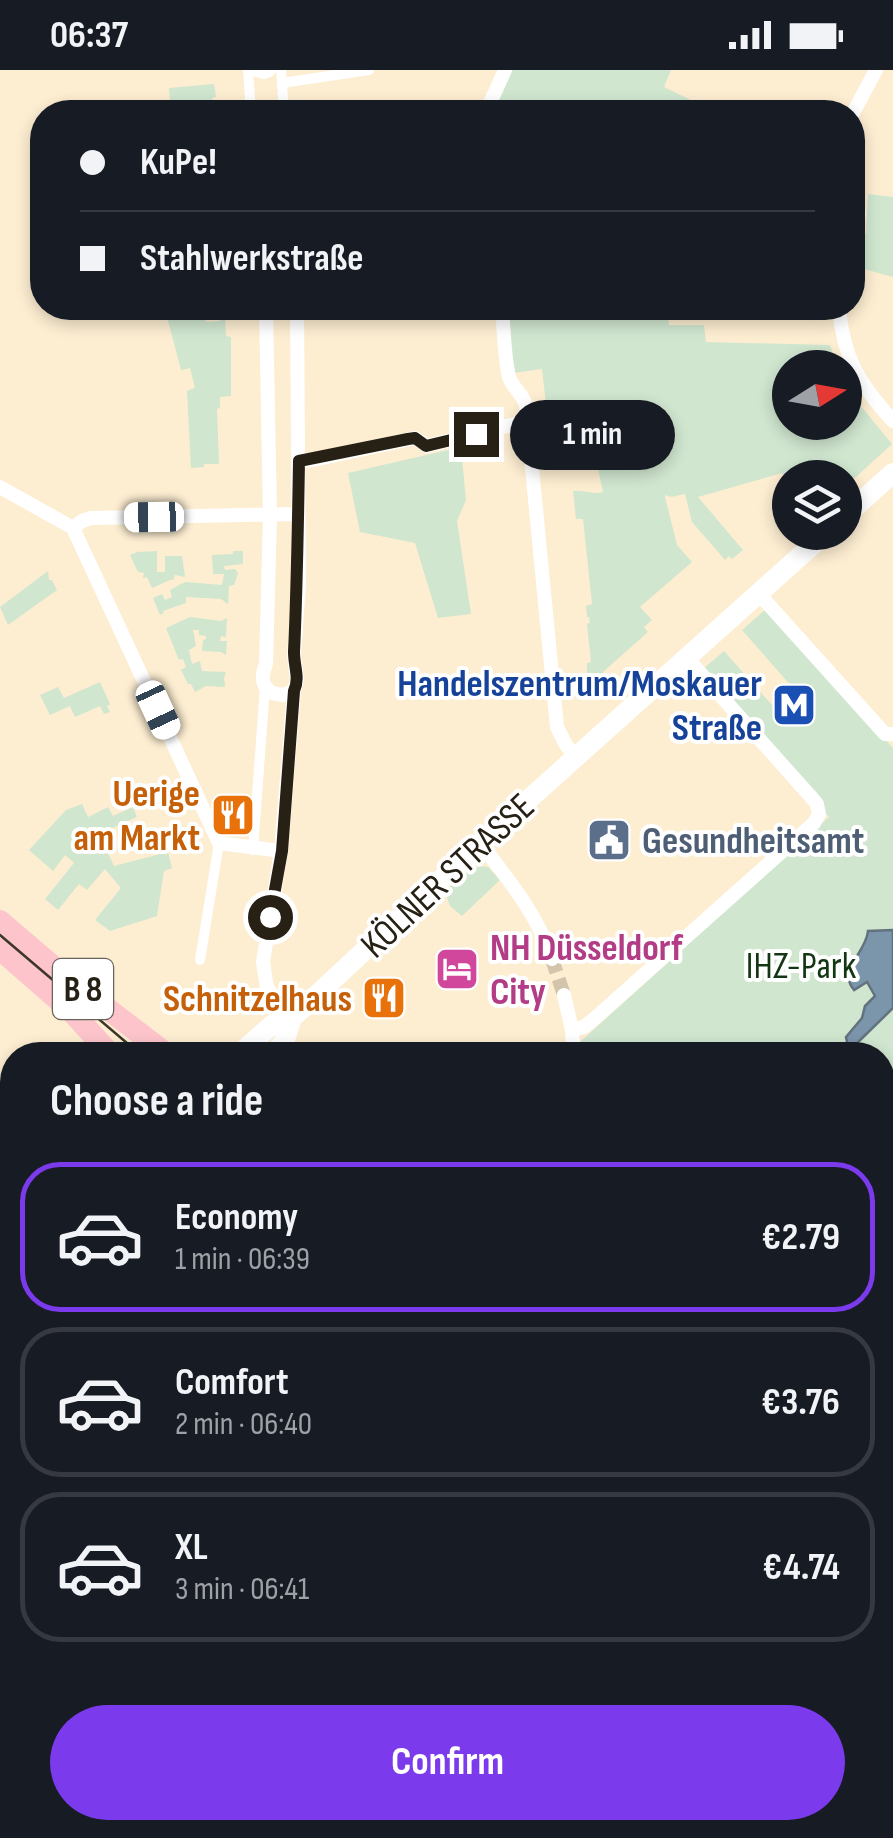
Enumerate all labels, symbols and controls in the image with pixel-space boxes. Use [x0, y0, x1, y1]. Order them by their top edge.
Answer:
text: 06:37 [50, 13, 128, 58]
text: KuPe! [140, 140, 217, 185]
text: Stahlwerkstraße [140, 236, 364, 281]
north arrow [772, 350, 862, 440]
map controls [772, 350, 862, 550]
callout: 1 min [511, 399, 676, 469]
route end [454, 412, 499, 457]
text: 1 min [563, 415, 622, 454]
button: layers [772, 460, 862, 550]
car [124, 501, 184, 533]
place label: Handelszentrum/Moskauer Straße [397, 662, 762, 751]
car [132, 676, 184, 744]
metro station icon: Handelszentrum/Moskauer Straße [771, 682, 817, 728]
place label: Uerige am Markt [73, 772, 200, 861]
street label: KÖLNER STRASSE [352, 784, 544, 968]
restaurant icon: Uerige am Markt [210, 792, 256, 838]
public building icon: Gesundheitsamt [586, 817, 632, 863]
place label: Gesundheitsamt [642, 819, 864, 864]
route start [248, 895, 293, 940]
place label: NH Düsseldorf City [490, 926, 684, 1015]
park label: IHZ-Park [746, 944, 857, 989]
hotel icon: NH Düsseldorf City [434, 946, 480, 992]
road number: B 8 [53, 959, 113, 1019]
restaurant icon: Schnitzelhaus [361, 975, 407, 1021]
place label: Schnitzelhaus [163, 977, 352, 1022]
text: Choose a ride [50, 1074, 263, 1129]
icon: car [55, 1192, 145, 1282]
text: Economy [175, 1195, 298, 1240]
text: €2.79 [762, 1215, 840, 1260]
text: 1 min · 06:39 [175, 1240, 310, 1279]
icon: car [55, 1357, 145, 1447]
text: Comfort [175, 1360, 289, 1405]
text: €3.76 [761, 1380, 840, 1425]
text: 2 min · 06:40 [175, 1405, 312, 1444]
icon: car [55, 1522, 145, 1612]
text: XL [175, 1525, 208, 1570]
text: €4.74 [763, 1545, 840, 1590]
text: 3 min · 06:41 [175, 1570, 309, 1609]
button: Confirm [50, 1705, 845, 1820]

